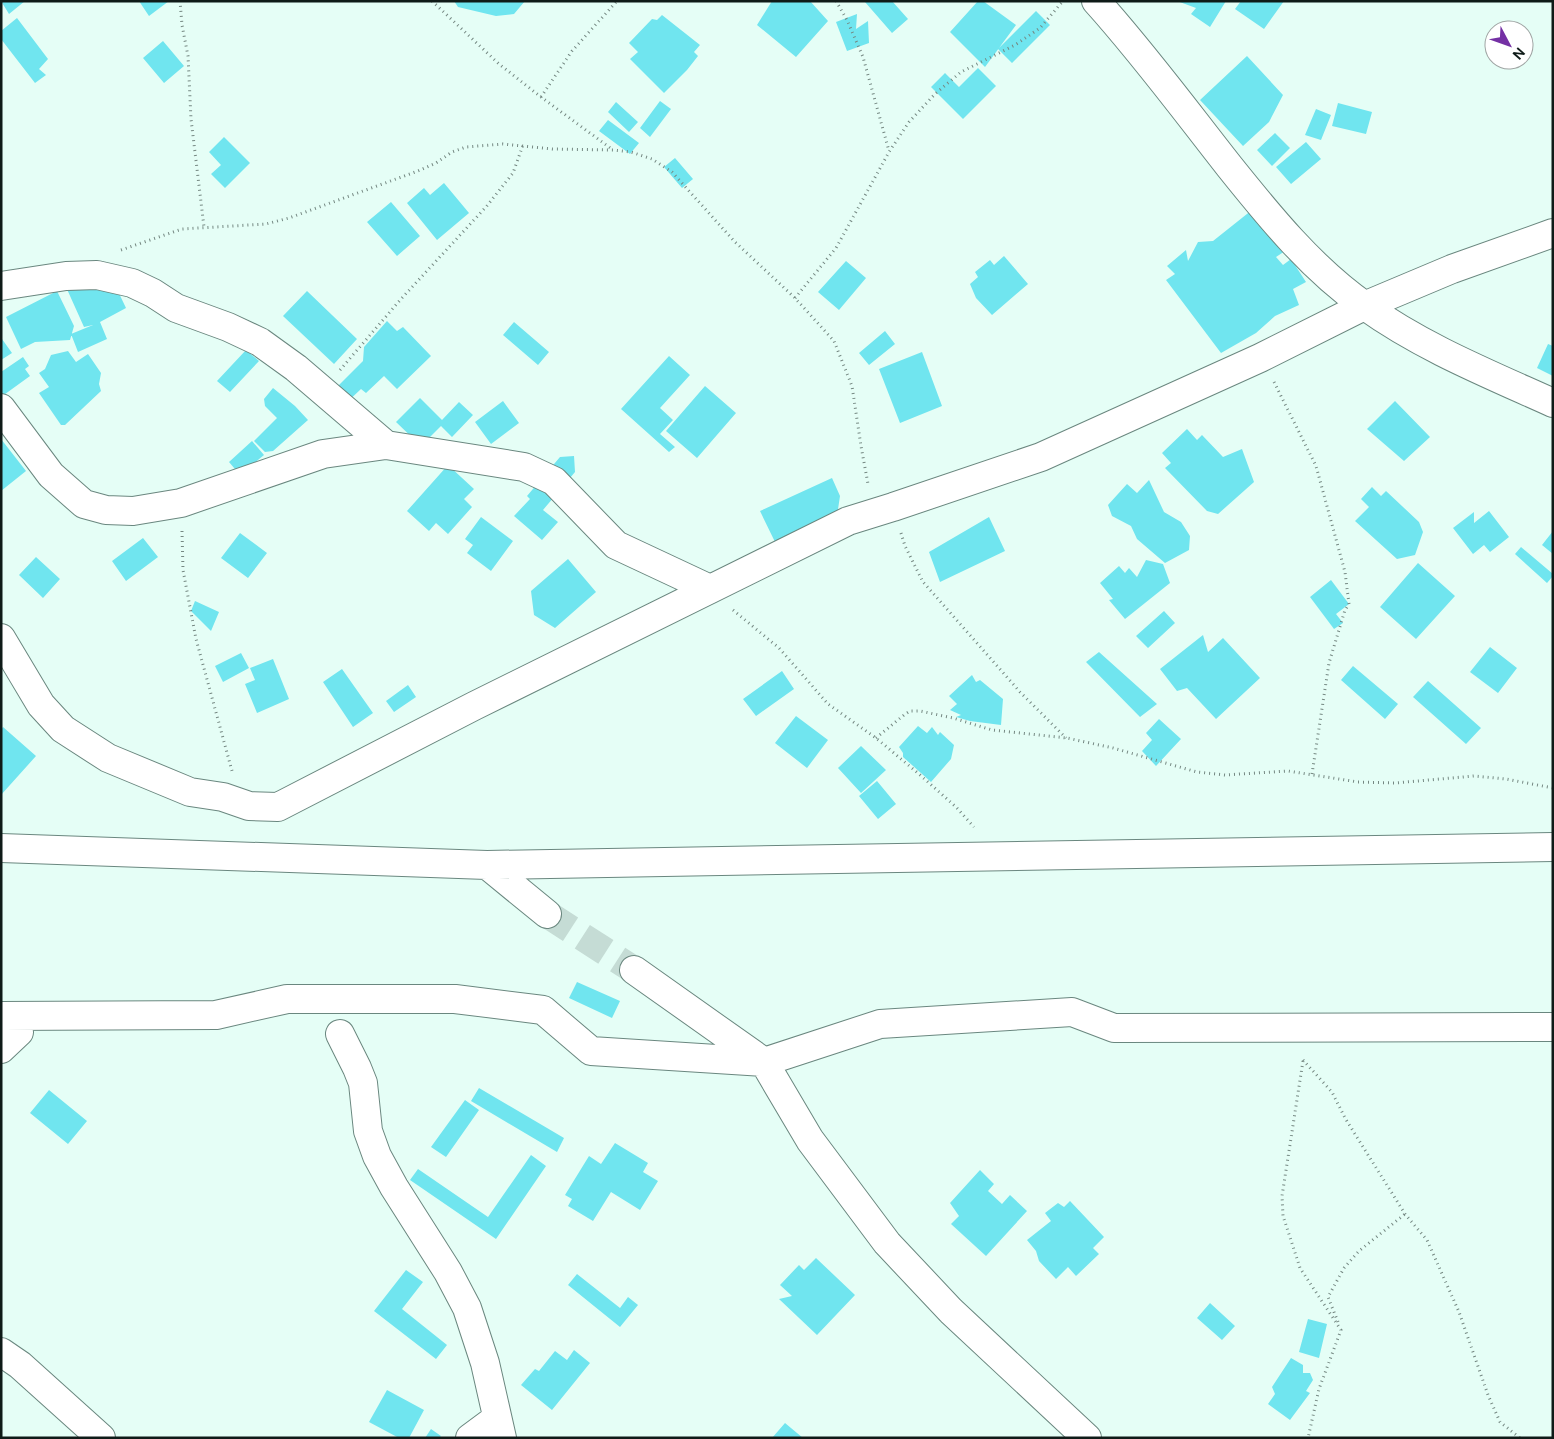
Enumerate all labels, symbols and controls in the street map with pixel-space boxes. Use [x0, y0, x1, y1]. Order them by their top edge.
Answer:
north arrow [1484, 20, 1534, 70]
text: N [1509, 44, 1529, 63]

